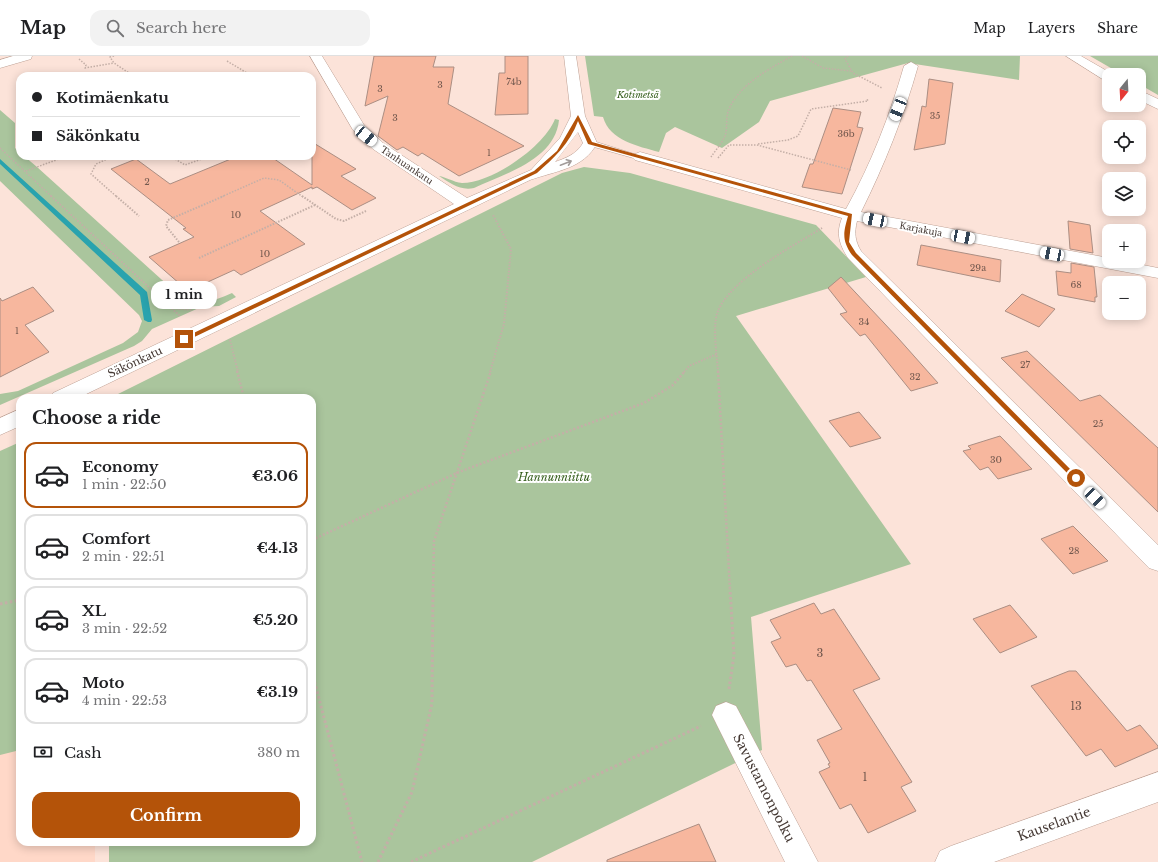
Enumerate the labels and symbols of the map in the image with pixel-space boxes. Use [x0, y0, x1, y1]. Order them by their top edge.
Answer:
north arrow [1102, 68, 1146, 112]
house number: 74b [506, 76, 522, 87]
house number: 3 [437, 79, 443, 90]
house number: 3 [377, 83, 383, 94]
park label: Kotimetsä [616, 89, 659, 100]
car [888, 96, 908, 122]
house number: 35 [930, 110, 940, 121]
house number: 3 [392, 112, 398, 123]
car [353, 124, 379, 148]
house number: 36b [837, 128, 855, 139]
street label: Tanhuankatu [379, 143, 435, 187]
house number: 1 [487, 147, 491, 158]
one-way arrow [560, 159, 572, 167]
house number: 2 [144, 176, 150, 187]
house number: 10 [231, 209, 241, 220]
car [862, 212, 888, 228]
street label: Karjakuja [899, 219, 943, 239]
car [950, 229, 976, 245]
car [1039, 246, 1065, 262]
house number: 10 [260, 248, 270, 259]
house number: 29a [970, 262, 986, 273]
house number: 68 [1070, 279, 1082, 290]
callout: 1 min [151, 281, 217, 309]
house number: 34 [859, 316, 869, 327]
house number: 1 [15, 325, 19, 336]
route end [175, 330, 193, 348]
street label: Säkönkatu [105, 343, 165, 381]
house number: 27 [1020, 359, 1031, 370]
house number: 32 [909, 371, 921, 382]
house number: 25 [1093, 418, 1103, 429]
house number: 30 [990, 454, 1002, 465]
route start [1067, 469, 1085, 487]
park label: Hannunniittu [517, 470, 591, 484]
car [1082, 485, 1108, 511]
house number: 28 [1069, 545, 1080, 556]
house number: 3 [817, 646, 824, 660]
house number: 13 [1070, 699, 1082, 713]
street label: Savustamonpolku [729, 731, 799, 845]
house number: 1 [863, 770, 868, 784]
street label: Kauselantie [1015, 803, 1093, 845]

